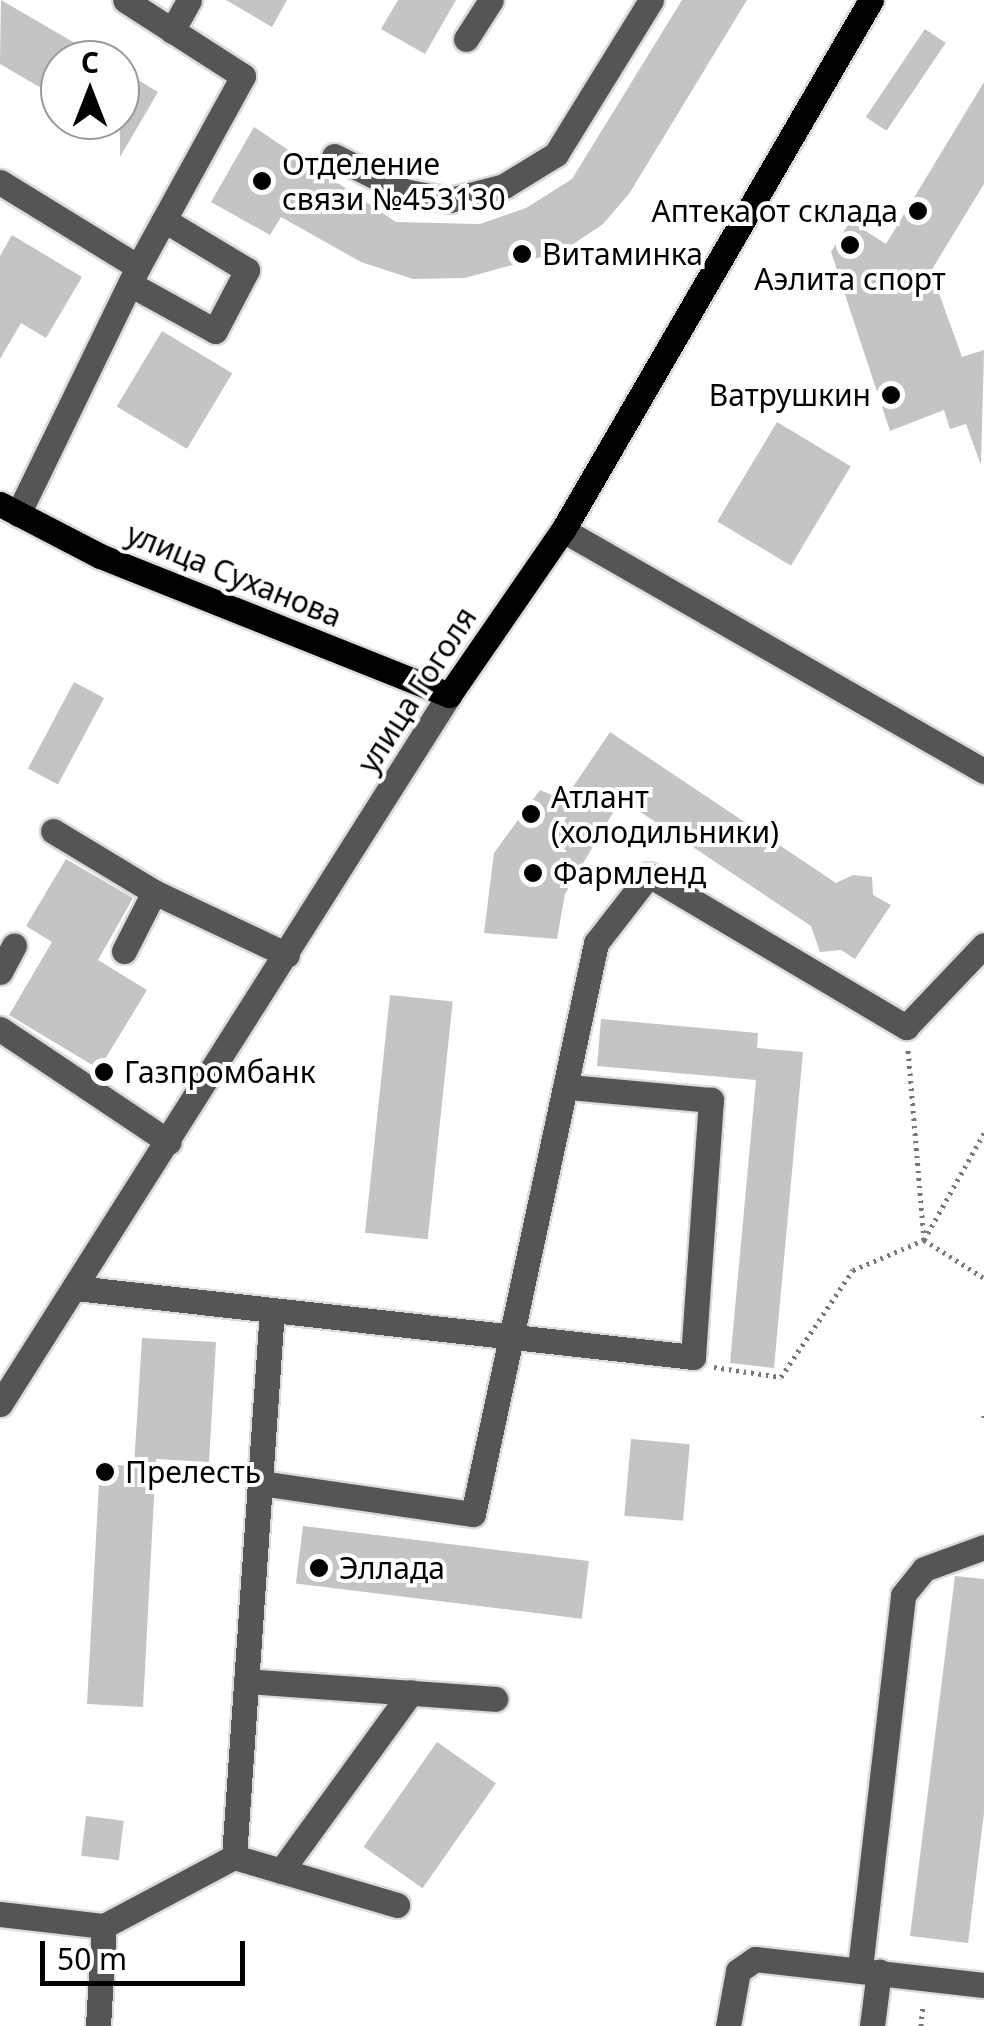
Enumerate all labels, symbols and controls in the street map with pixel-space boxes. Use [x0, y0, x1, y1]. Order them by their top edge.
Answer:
north arrow [40, 40, 140, 140]
text: С [81, 43, 99, 81]
place label: Отделение связи №453130 [282, 146, 506, 216]
marker: Отделение связи №453130 [251, 170, 273, 192]
place label: Аптека от склада [652, 193, 898, 229]
marker: Аптека от склада [907, 200, 929, 222]
marker: Аэлита спорт [839, 234, 861, 256]
place label: Витаминка [542, 236, 703, 272]
marker: Витаминка [511, 243, 533, 265]
place label: Аэлита спорт [754, 261, 946, 297]
place label: Ватрушкин [709, 377, 871, 413]
marker: Ватрушкин [880, 384, 902, 406]
street label: улица Суханова [121, 515, 347, 635]
street label: улица Гоголя [350, 600, 484, 780]
place label: Атлант (холодильники) [551, 779, 779, 850]
marker: Атлант (холодильники) [520, 803, 542, 825]
place label: Фармленд [553, 855, 706, 891]
marker: Фармленд [522, 862, 544, 884]
place label: Газпромбанк [124, 1054, 316, 1090]
marker: Газпромбанк [93, 1061, 115, 1083]
place label: Прелесть [125, 1454, 261, 1490]
marker: Прелесть [94, 1461, 116, 1483]
place label: Эллада [339, 1550, 445, 1586]
marker: Эллада [308, 1557, 330, 1579]
scale bar [45, 1921, 250, 1983]
text: 50 m [57, 1938, 127, 1979]

